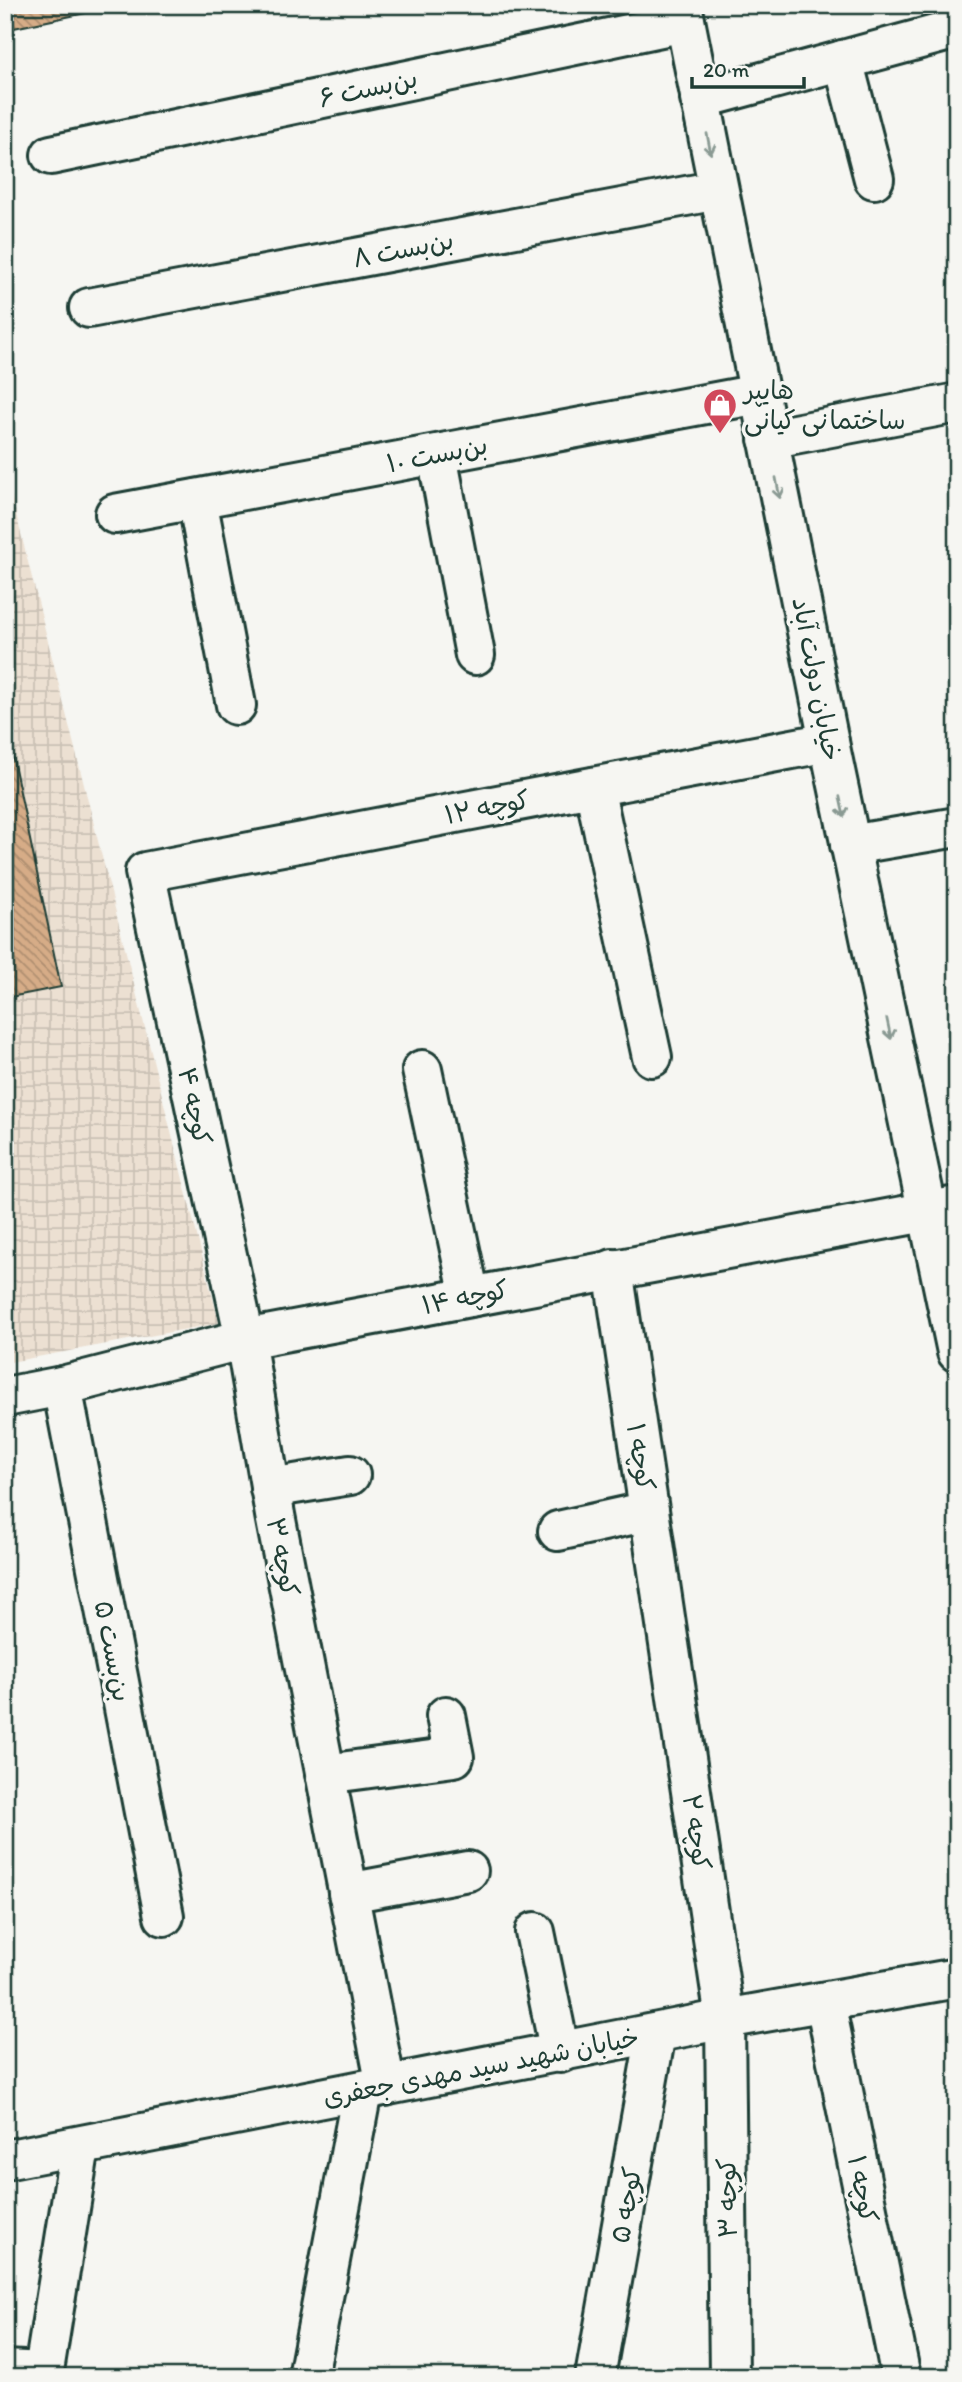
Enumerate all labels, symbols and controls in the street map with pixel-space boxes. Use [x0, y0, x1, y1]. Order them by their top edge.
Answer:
scale bar [692, 46, 804, 90]
text: 20 m [703, 57, 750, 82]
street label: بن‌بست ۶ [316, 62, 420, 114]
one-way arrow [703, 132, 717, 155]
street label: بن‌بست ۸ [350, 224, 456, 274]
place label: هایپر ساختمانی کیانی [742, 374, 906, 437]
shop icon: هایپر ساختمانی کیانی [701, 386, 739, 435]
street label: بن‌بست ۱۰ [384, 429, 490, 479]
one-way arrow [771, 476, 785, 499]
street label: خیابان دولت آباد [785, 594, 849, 764]
street label: کوچه ۱۲ [442, 783, 532, 831]
one-way arrow [836, 795, 850, 818]
one-way arrow [883, 1017, 897, 1040]
street label: کوچه ۴ [171, 1064, 219, 1148]
street label: کوچه ۱۴ [419, 1273, 511, 1321]
street label: کوچه ۱ [620, 1421, 662, 1493]
street label: کوچه ۳ [260, 1515, 306, 1599]
street label: بن‌بست ۵ [88, 1598, 138, 1704]
street label: کوچه ۲ [676, 1792, 718, 1872]
street label: خیابان شهید سید مهدی جعفری [320, 2021, 642, 2113]
street label: کوچه ۱ [841, 2152, 885, 2226]
street label: کوچه ۳ [710, 2158, 744, 2238]
street label: کوچه ۵ [604, 2164, 648, 2246]

